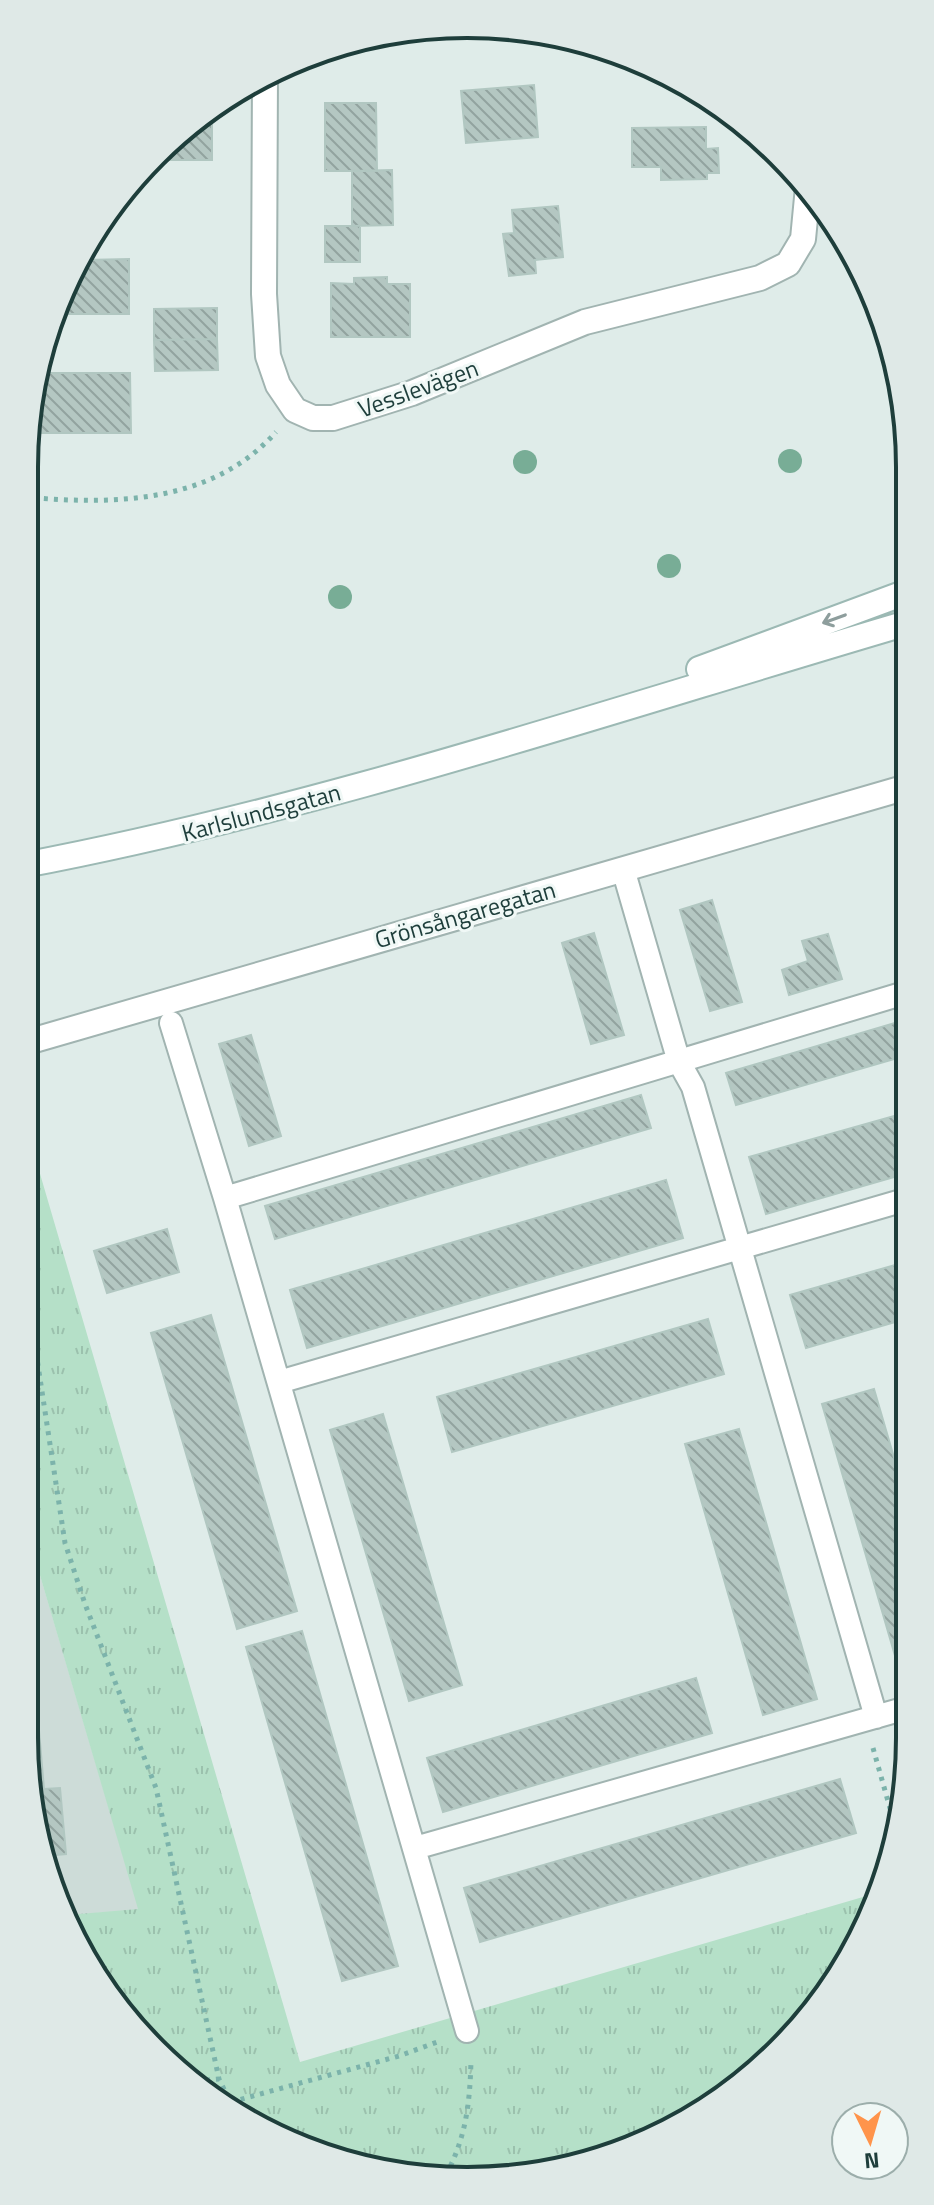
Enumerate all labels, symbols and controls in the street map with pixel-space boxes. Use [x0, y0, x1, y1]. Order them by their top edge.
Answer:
street label: Vesslevägen [353, 350, 483, 426]
one-way arrow [822, 613, 846, 627]
street label: Karlslundsgatan [177, 773, 345, 851]
street label: Grönsångaregatan [370, 871, 560, 957]
north arrow [830, 2101, 910, 2181]
text: N [863, 2143, 881, 2179]

